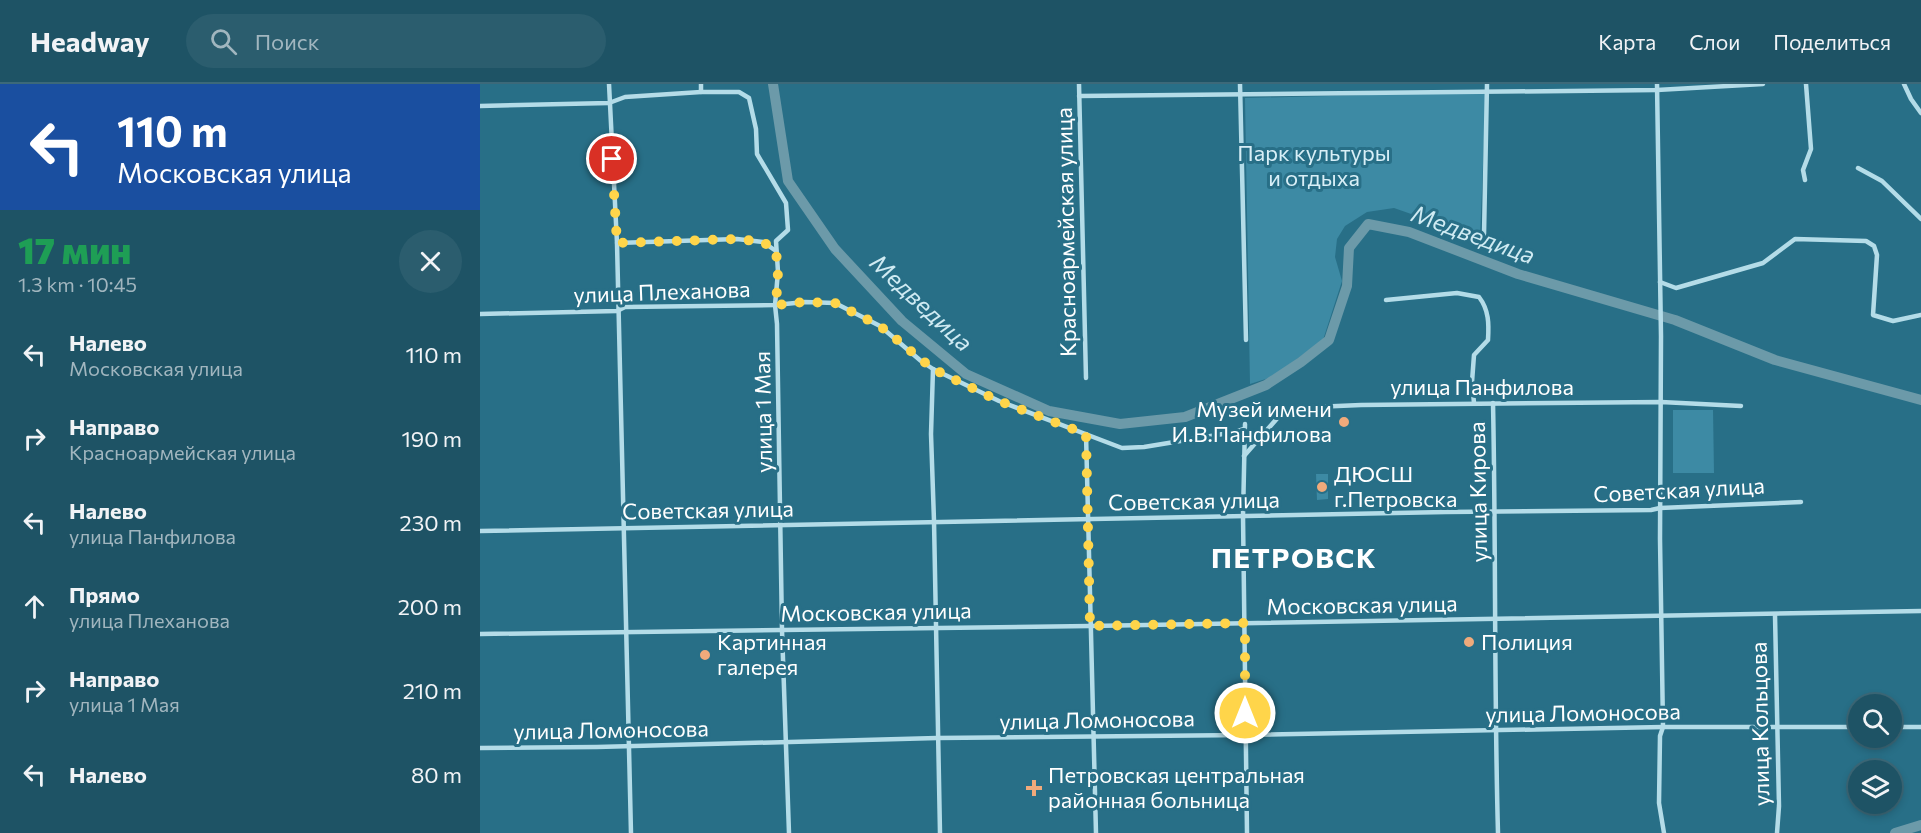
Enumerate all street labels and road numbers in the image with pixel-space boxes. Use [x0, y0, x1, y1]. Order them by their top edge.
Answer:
street label: Красноармейская улица [1050, 107, 1081, 357]
street label: улица Плеханова [573, 275, 751, 308]
street label: улица 1 Мая [748, 351, 777, 473]
street label: улица Панфилова [1390, 373, 1574, 400]
street label: улица Кирова [1463, 421, 1492, 563]
street label: Советская улица [1593, 472, 1765, 507]
street label: Советская улица [1108, 486, 1280, 515]
street label: Советская улица [622, 495, 794, 524]
street label: Московская улица [1266, 589, 1458, 620]
street label: Московская улица [780, 596, 972, 627]
street label: улица Кольцова [1745, 642, 1774, 806]
street label: улица Ломоносова [1485, 697, 1681, 728]
street label: улица Ломоносова [999, 704, 1195, 735]
street label: улица Ломоносова [513, 714, 709, 745]

